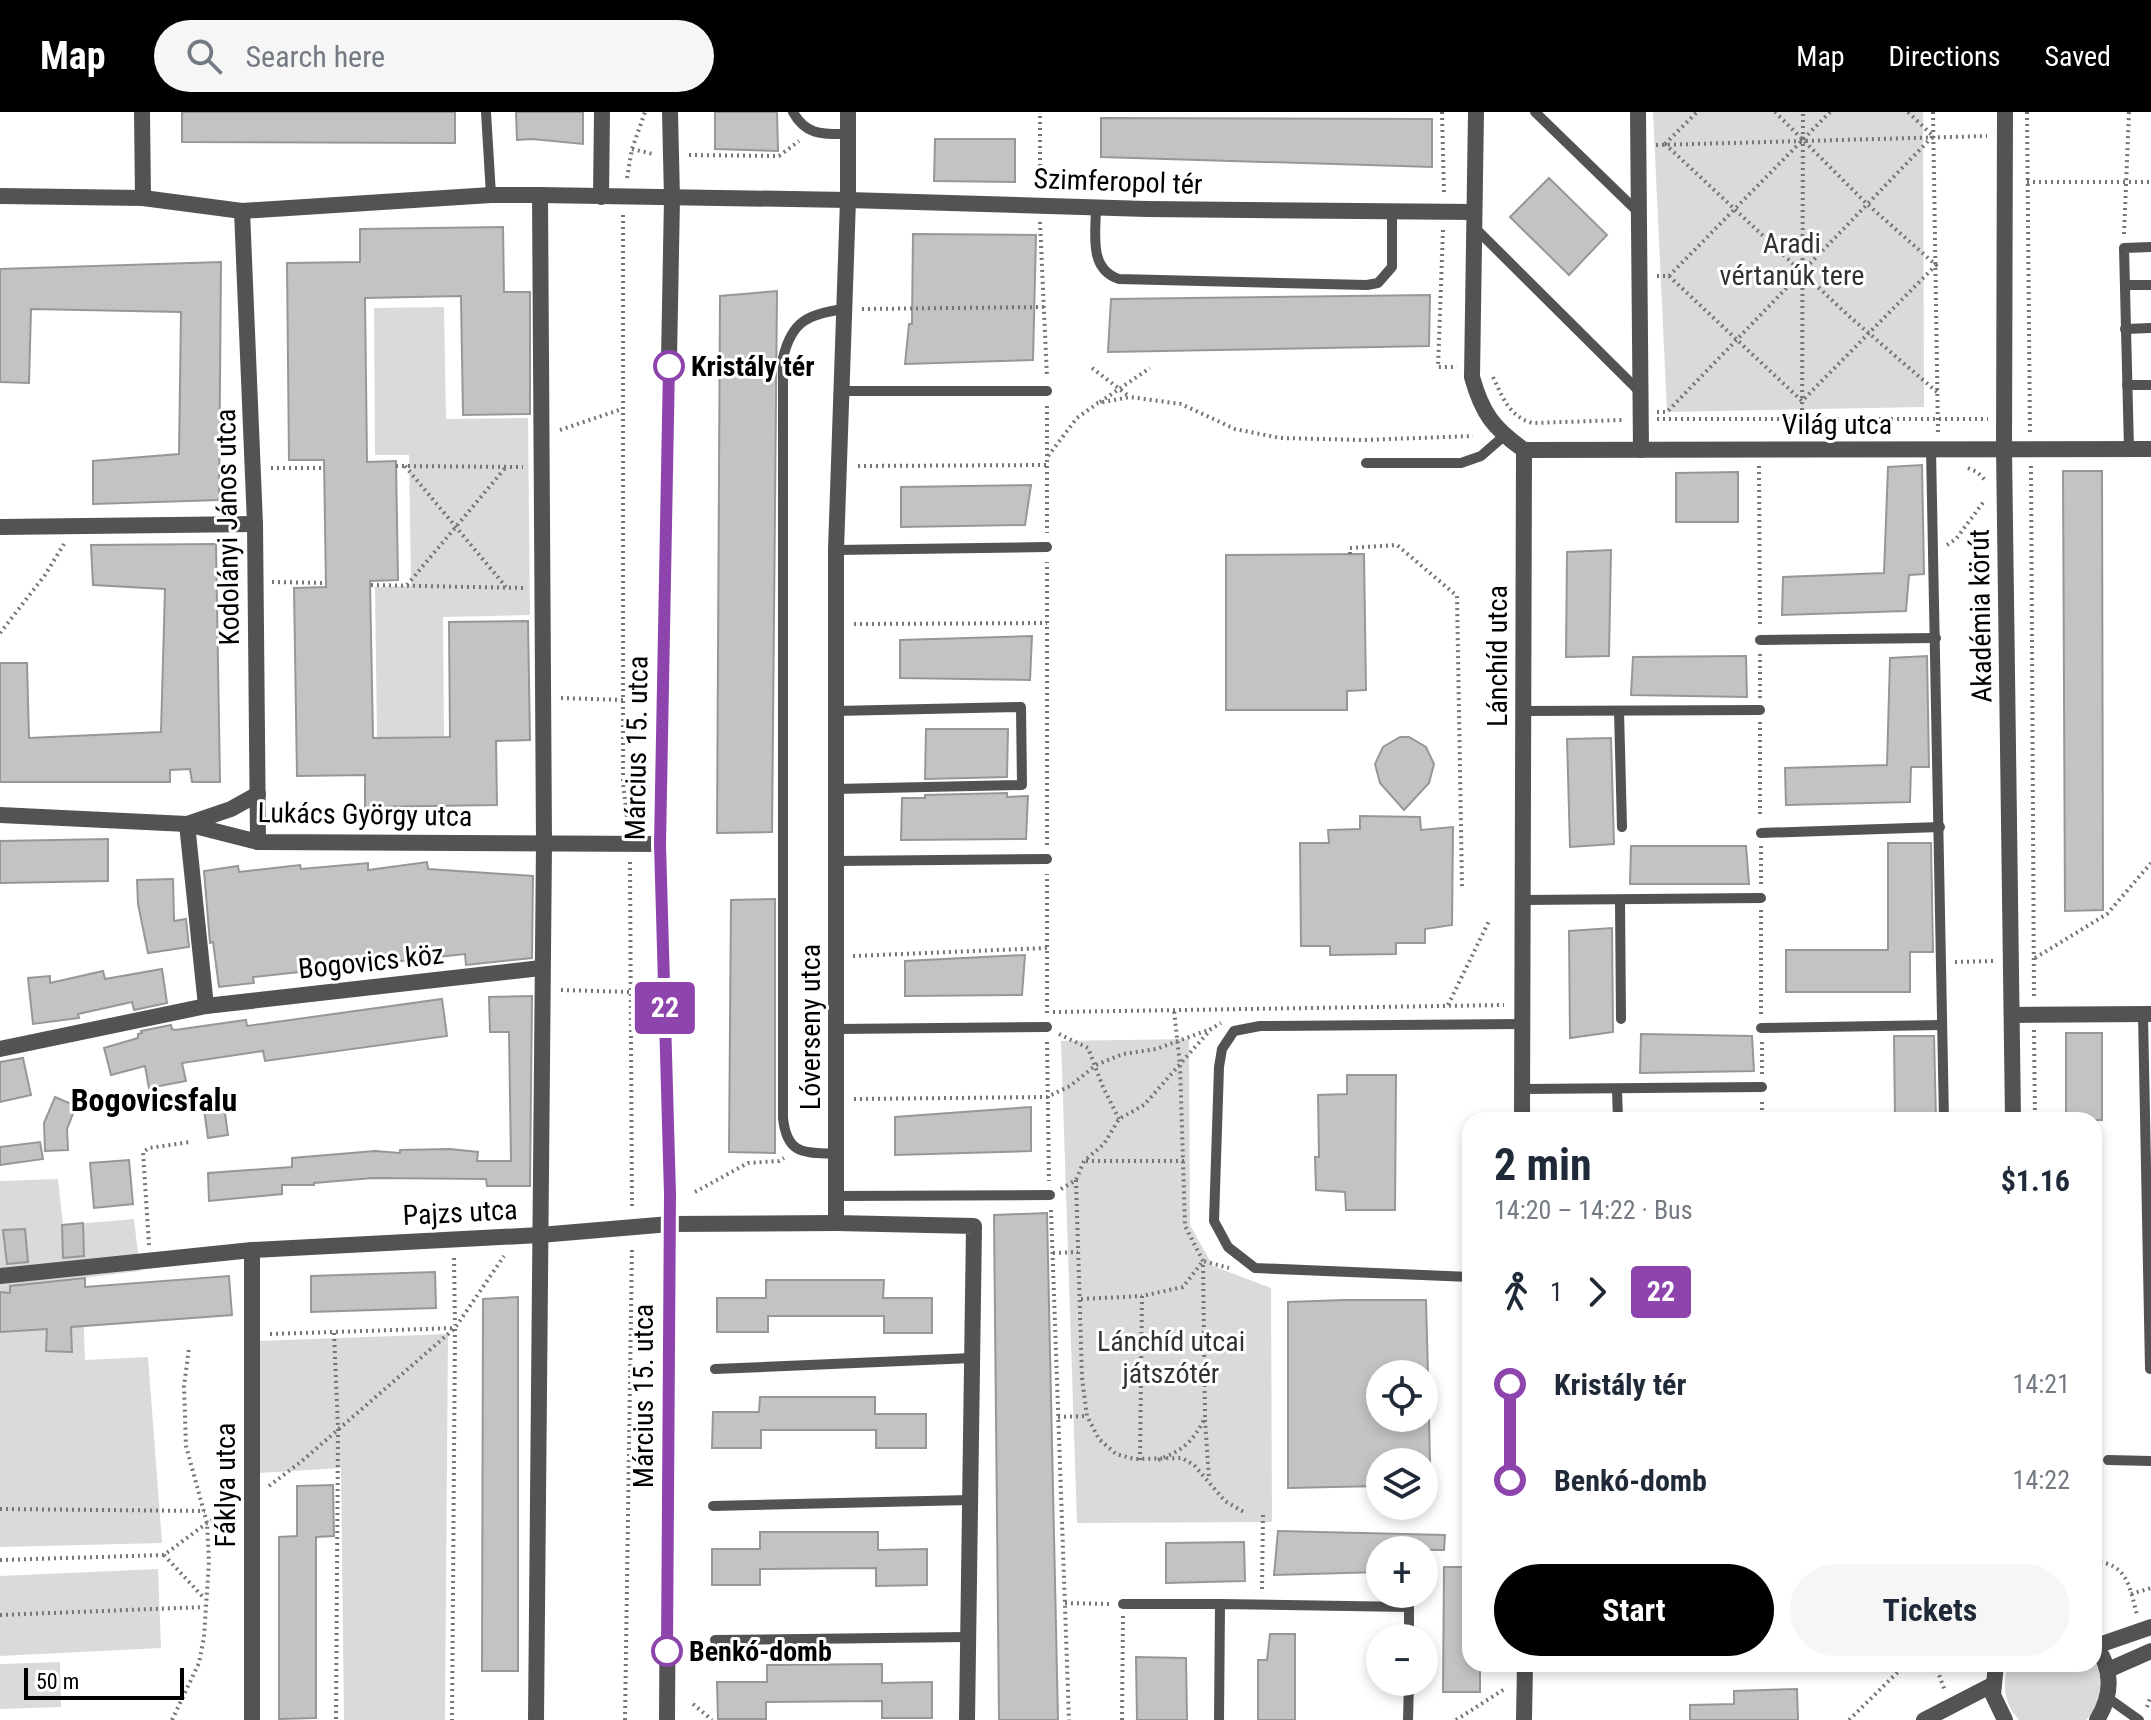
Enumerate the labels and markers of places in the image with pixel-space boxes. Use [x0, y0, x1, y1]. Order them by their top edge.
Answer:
place label: Kristály tér [691, 350, 815, 383]
marker: Kristály tér [654, 351, 684, 381]
place label: Benkó-domb [689, 1635, 832, 1668]
marker: Benkó-domb [652, 1636, 682, 1666]

